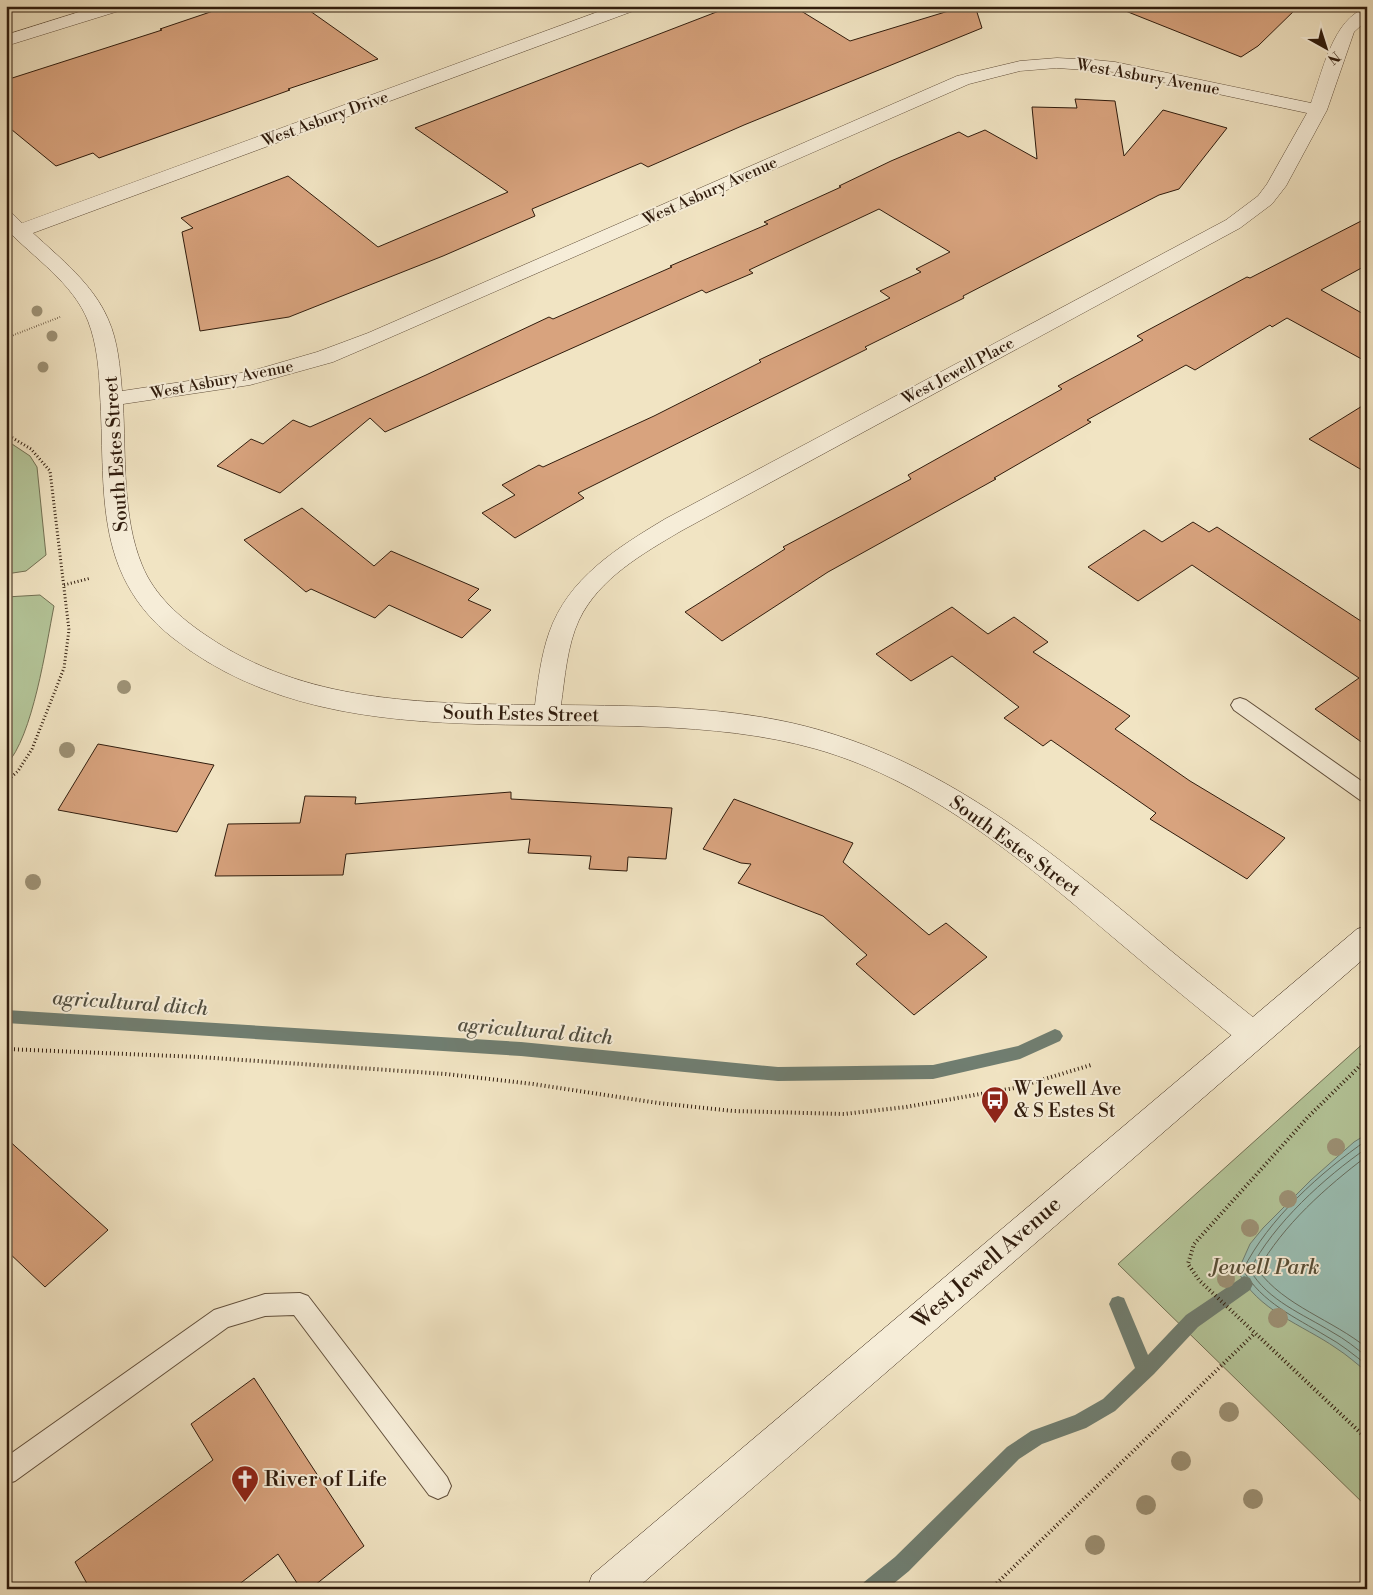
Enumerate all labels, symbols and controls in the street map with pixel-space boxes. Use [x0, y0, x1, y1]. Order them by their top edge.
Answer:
north arrow [1300, 22, 1350, 72]
text: N [1324, 47, 1344, 68]
street label: West Asbury Avenue [1074, 54, 1221, 99]
street label: West Asbury Drive [258, 87, 391, 152]
street label: West Asbury Avenue [639, 152, 780, 230]
street label: West Jewell Place [898, 333, 1018, 409]
street label: West Asbury Avenue [148, 356, 295, 404]
street label: South Estes Street [99, 375, 133, 533]
street label: South Estes Street [443, 701, 600, 727]
street label: South Estes Street [945, 790, 1085, 902]
water label: agricultural ditch [51, 986, 210, 1022]
water label: agricultural ditch [456, 1013, 615, 1051]
place label: W Jewell Ave & S Estes St [1013, 1077, 1121, 1123]
bus stop icon: W Jewell Ave & S Estes St [980, 1085, 1010, 1124]
street label: West Jewell Avenue [906, 1191, 1067, 1336]
park label: Jewell Park [1207, 1254, 1320, 1281]
church icon: River of Life [230, 1464, 260, 1503]
place label: River of Life [264, 1466, 387, 1493]

